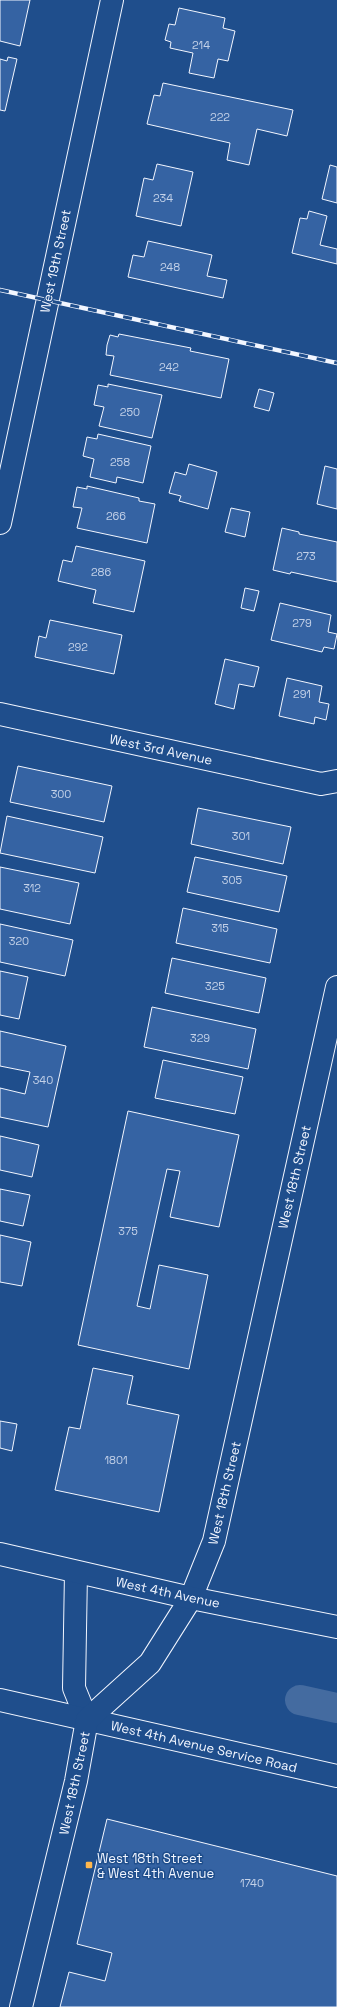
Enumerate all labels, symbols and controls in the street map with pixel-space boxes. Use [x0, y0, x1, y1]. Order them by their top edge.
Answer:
house number: 214 [192, 38, 210, 52]
house number: 222 [210, 110, 230, 124]
house number: 234 [153, 191, 173, 205]
street label: West 19th Street [36, 208, 75, 314]
house number: 248 [160, 260, 180, 274]
house number: 242 [159, 360, 179, 374]
house number: 250 [120, 405, 140, 419]
house number: 258 [110, 455, 130, 469]
house number: 266 [106, 509, 126, 523]
house number: 273 [296, 549, 316, 563]
house number: 286 [91, 565, 111, 579]
house number: 279 [292, 616, 312, 630]
house number: 292 [68, 640, 88, 654]
house number: 291 [293, 687, 311, 701]
street label: West 3rd Avenue [108, 730, 214, 769]
house number: 300 [51, 787, 71, 801]
house number: 301 [232, 829, 250, 843]
house number: 305 [222, 873, 243, 887]
house number: 312 [23, 881, 41, 895]
house number: 315 [211, 921, 229, 935]
house number: 320 [9, 934, 29, 948]
house number: 325 [205, 979, 225, 993]
house number: 329 [190, 1031, 210, 1045]
house number: 340 [33, 1073, 53, 1087]
street label: West 18th Street [274, 1124, 315, 1230]
house number: 375 [118, 1224, 138, 1238]
street label: West 18th Street [204, 1440, 245, 1546]
house number: 1801 [104, 1453, 128, 1467]
street label: West 4th Avenue [114, 1573, 222, 1612]
street label: West 4th Avenue Service Road [109, 1717, 299, 1776]
street label: West 18th Street [55, 1730, 94, 1836]
place label: West 18th Street & West 4th Avenue [97, 1850, 214, 1882]
marker: West 18th Street & West 4th Avenue [84, 1860, 94, 1870]
house number: 1740 [240, 1876, 264, 1890]

